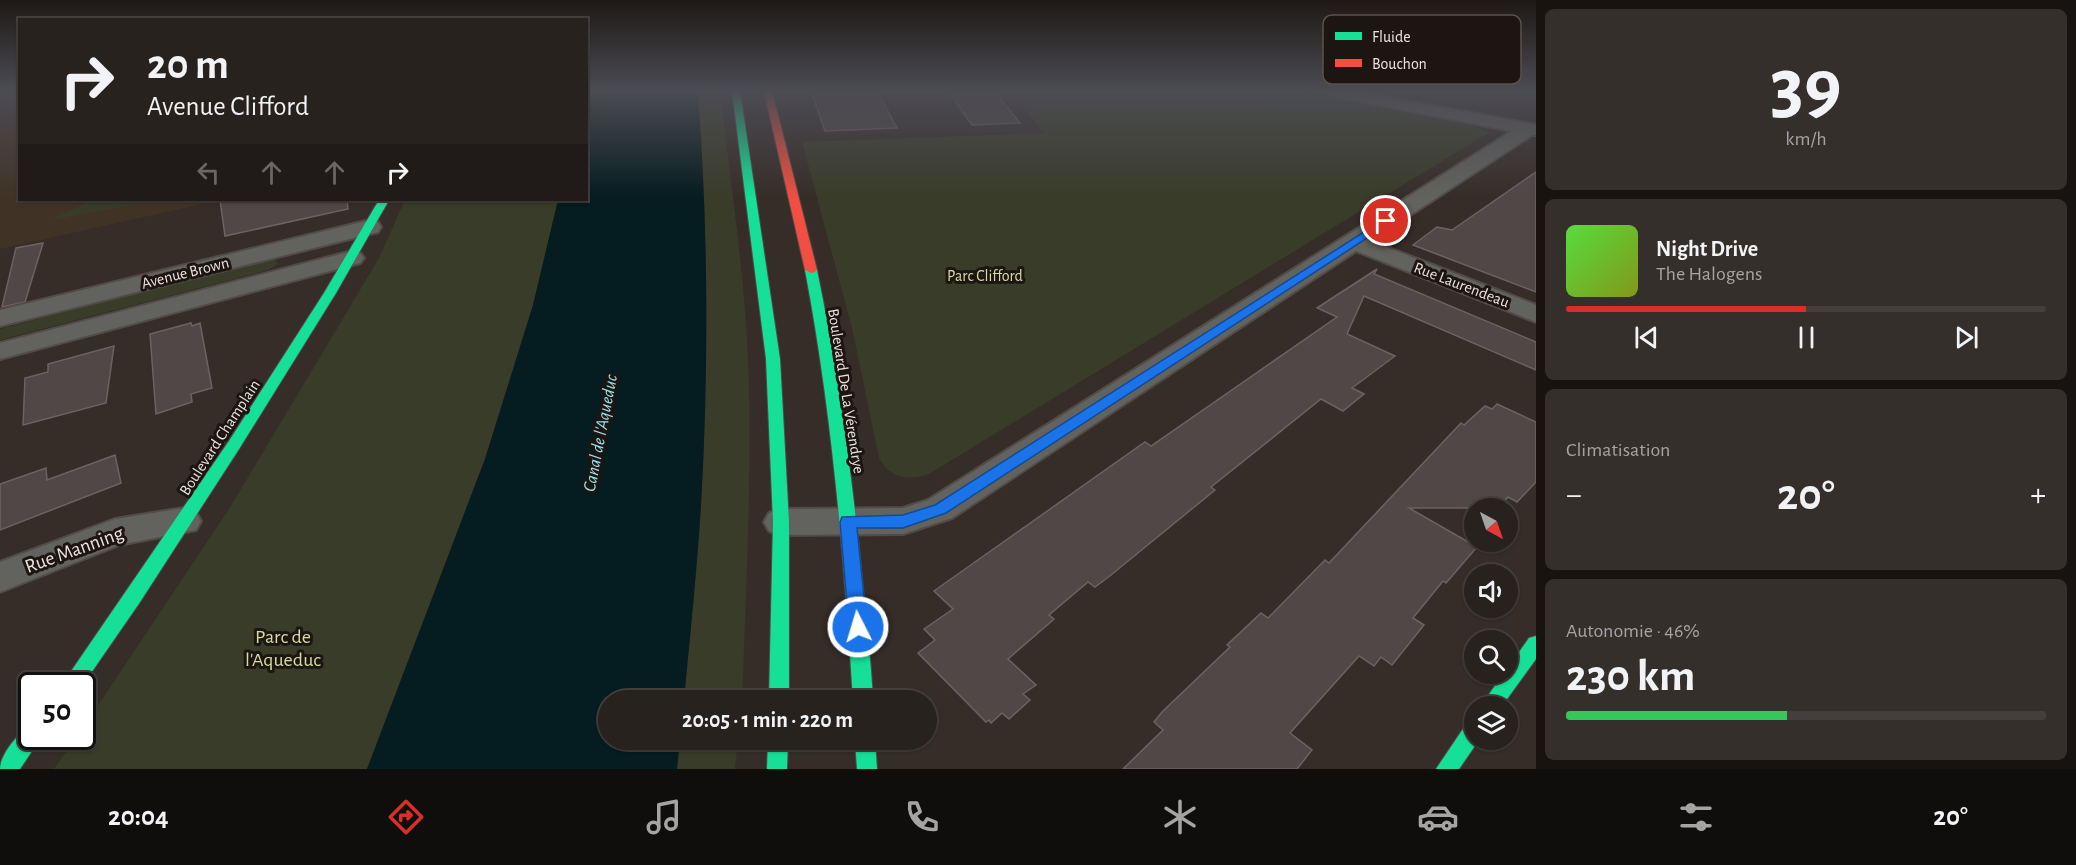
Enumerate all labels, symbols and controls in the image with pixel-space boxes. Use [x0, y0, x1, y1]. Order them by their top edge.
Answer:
legend [1323, 15, 1521, 84]
text: Fluide [1372, 29, 1411, 45]
icon: right [48, 42, 126, 120]
text: 20 m [147, 44, 229, 86]
text: 39 [1770, 49, 1842, 127]
text: Bouchon [1372, 56, 1427, 72]
text: Avenue Clifford [147, 93, 309, 120]
text: km/h [1785, 129, 1827, 149]
icon: left [192, 156, 225, 189]
icon: ahead [255, 156, 288, 189]
icon: ahead [318, 156, 351, 189]
icon: right [381, 156, 414, 189]
pin [1360, 195, 1411, 246]
icon: arrive [1369, 204, 1402, 237]
text: Night Drive [1656, 238, 1758, 260]
street label: Avenue Brown [140, 254, 231, 292]
street label: Rue Laurendeau [1412, 259, 1512, 310]
text: The Halogens [1656, 264, 1762, 284]
park label: Parc Clifford [947, 268, 1023, 284]
street label: Boulevard De La Vérendrye [824, 308, 867, 475]
icon: previous [1630, 321, 1663, 354]
icon: pause [1790, 321, 1823, 354]
icon: next [1950, 321, 1983, 354]
water label: Canal de l'Aqueduc [581, 372, 621, 493]
street label: Boulevard Champlain [177, 377, 263, 498]
text: Climatisation [1566, 440, 1670, 460]
text: 20° [1777, 473, 1835, 518]
text: − [1566, 479, 1582, 512]
text: + [2030, 479, 2046, 512]
north arrow [1464, 498, 1518, 552]
map controls [1464, 498, 1518, 750]
street label: Rue Manning [22, 523, 127, 577]
button: sound [1464, 564, 1518, 618]
position arrow [826, 595, 890, 659]
text: Autonomie · 46% [1566, 621, 1700, 641]
park label: Parc de l'Aqueduc [245, 627, 321, 670]
button: search [1464, 630, 1518, 684]
text: 230 km [1566, 654, 1695, 699]
speed limit sign: 50 [18, 672, 96, 750]
button: layers [1464, 696, 1518, 750]
text: 20:05 · 1 min · 220 m [682, 709, 853, 731]
icon: directions [385, 796, 427, 838]
icon: music [643, 796, 685, 838]
icon: phone [901, 796, 943, 838]
icon: climate [1159, 796, 1201, 838]
icon: car [1417, 796, 1459, 838]
icon: filters [1675, 796, 1717, 838]
text: 20:04 [108, 803, 169, 830]
text: 20° [1933, 803, 1968, 830]

